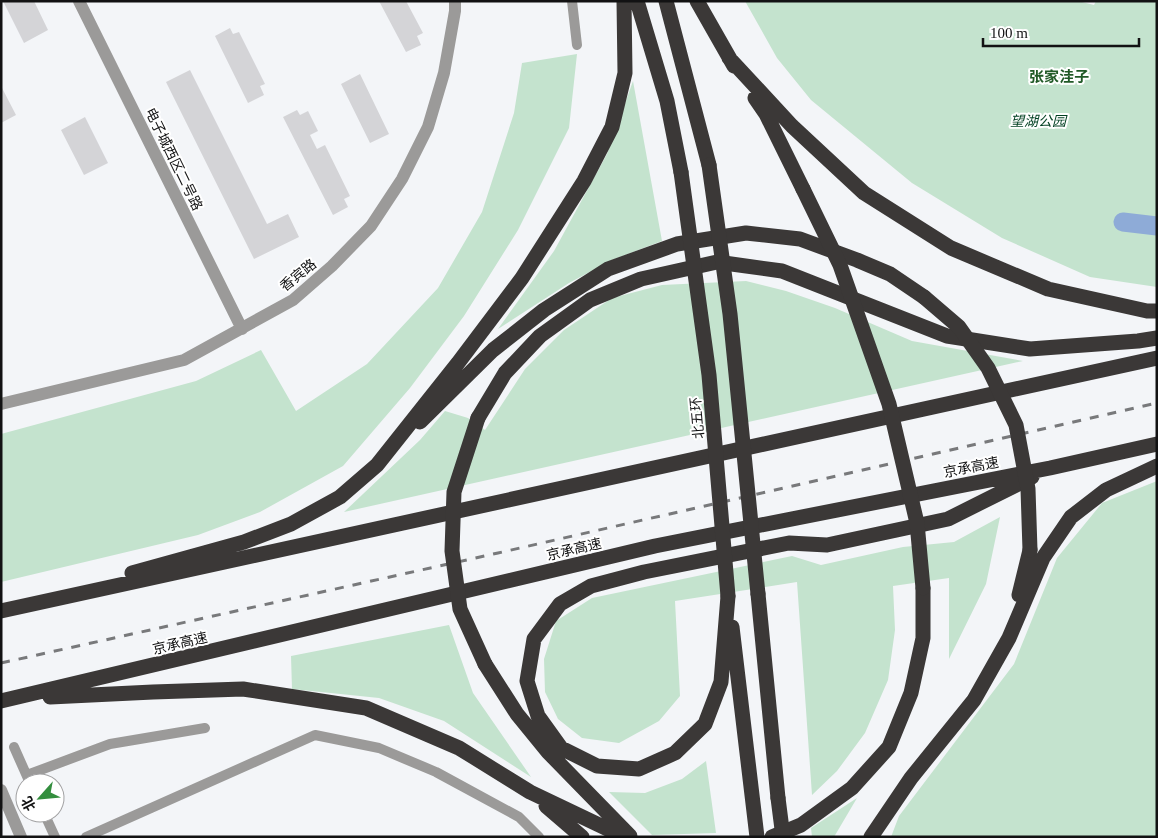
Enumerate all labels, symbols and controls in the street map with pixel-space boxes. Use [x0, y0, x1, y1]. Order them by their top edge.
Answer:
scale bar [983, 15, 1139, 47]
text: 100 m [990, 25, 1028, 41]
district label: 张家洼子 [1029, 69, 1089, 85]
street label: 电子城西区二号路 [142, 106, 205, 213]
park label: 望湖公园 [1010, 114, 1068, 129]
street label: 香宾路 [277, 256, 319, 294]
street label: 北五环 [687, 396, 707, 440]
street label: 京承高速 [942, 455, 1000, 480]
street label: 京承高速 [545, 536, 603, 563]
street label: 京承高速 [151, 630, 209, 657]
north arrow [15, 773, 65, 823]
text: 北 [19, 794, 39, 813]

